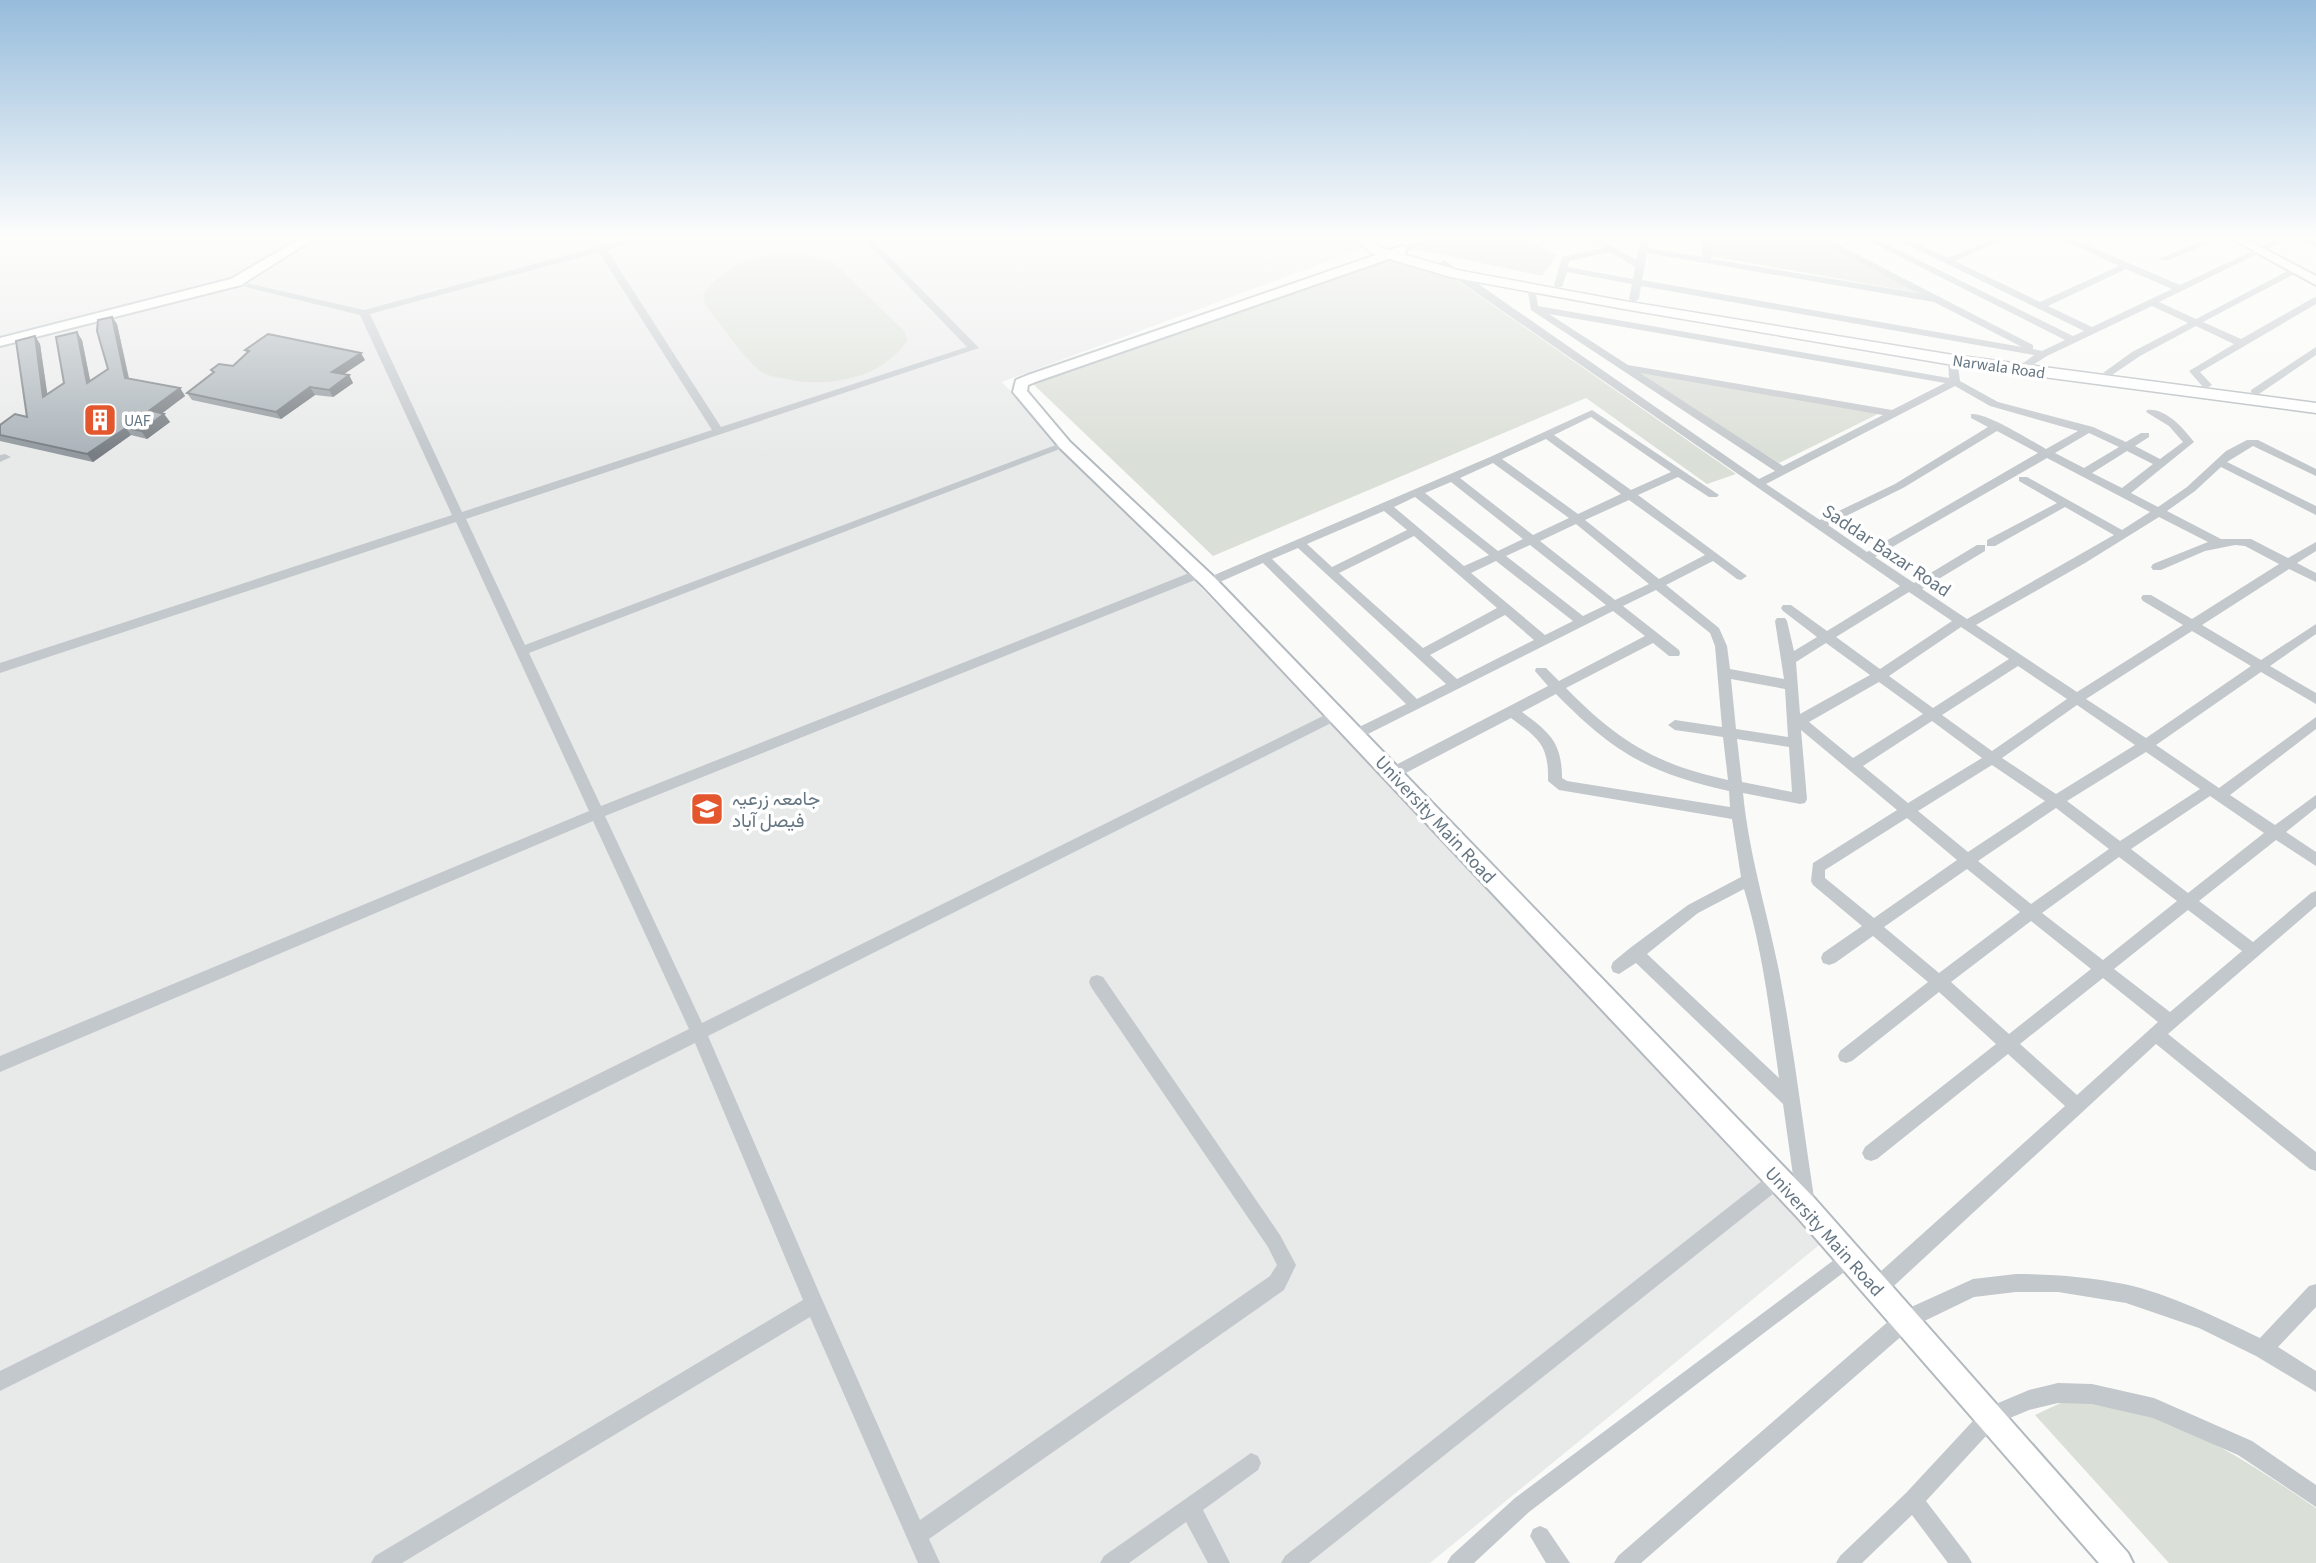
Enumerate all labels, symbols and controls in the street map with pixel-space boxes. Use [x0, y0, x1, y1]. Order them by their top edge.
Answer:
street label: Narwala Road [1951, 350, 2047, 384]
building icon: UAF [81, 401, 119, 439]
place label: UAF [124, 410, 151, 432]
street label: Saddar Bazar Road [1816, 498, 1956, 604]
street label: University Main Road [1368, 750, 1502, 890]
place label: جامعہ زرعیہ فیصل آباد [732, 786, 820, 835]
school or university icon: جامعہ زرعیہ فیصل آباد [688, 790, 726, 828]
street label: University Main Road [1758, 1161, 1890, 1303]

